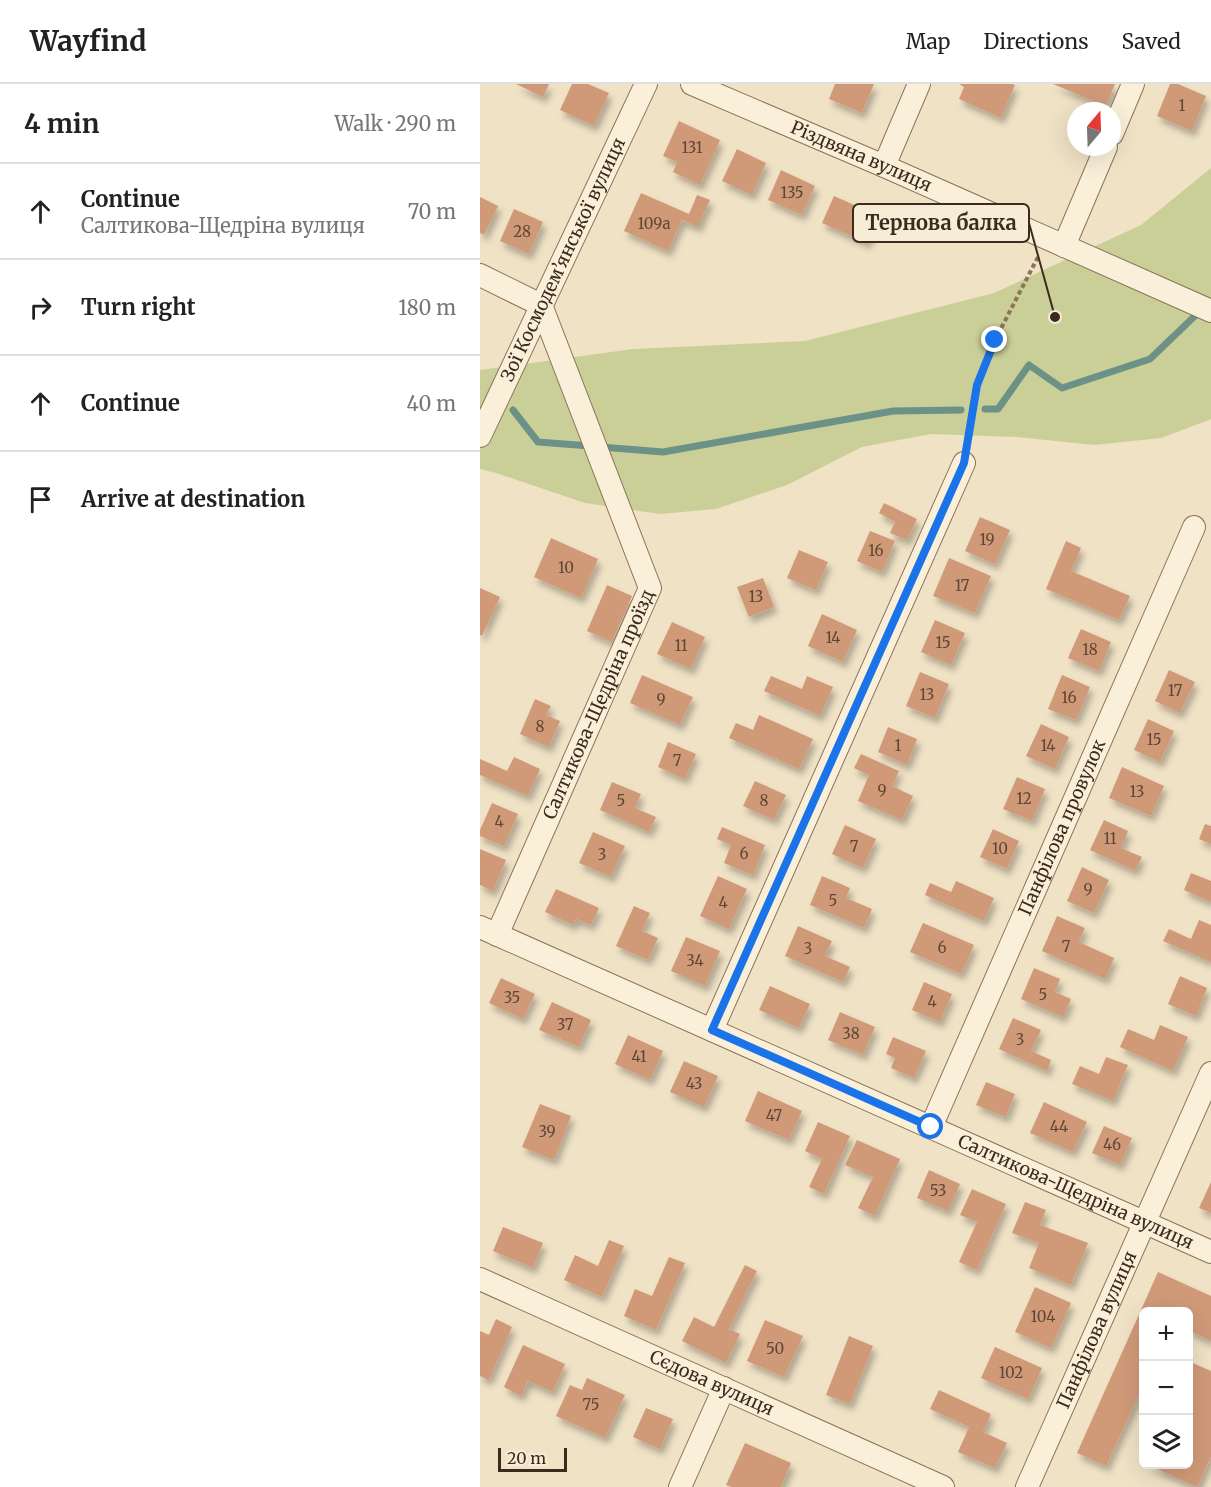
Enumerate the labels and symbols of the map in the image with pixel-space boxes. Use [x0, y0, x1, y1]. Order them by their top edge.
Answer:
house number: 1 [1179, 96, 1186, 115]
north arrow [1067, 102, 1121, 156]
street label: Різдвяна вулиця [787, 115, 936, 197]
street label: Зої Космодем’янської вулиця [495, 134, 630, 385]
house number: 131 [681, 138, 703, 157]
house number: 135 [781, 183, 803, 202]
callout: Тернова балка [853, 204, 1029, 242]
text: Тернова балка [865, 210, 1017, 235]
house number: 109а [638, 214, 670, 233]
house number: 28 [513, 222, 531, 241]
route end [981, 326, 1007, 352]
house number: 19 [979, 530, 995, 549]
house number: 16 [868, 541, 884, 560]
house number: 10 [558, 558, 574, 577]
house number: 17 [955, 576, 970, 595]
street label: Салтикова-Щедріна проїзд [537, 586, 659, 823]
house number: 13 [749, 587, 763, 606]
house number: 14 [825, 628, 841, 647]
house number: 15 [935, 633, 951, 652]
house number: 11 [674, 636, 688, 655]
house number: 18 [1082, 640, 1098, 659]
house number: 17 [1168, 681, 1183, 700]
house number: 13 [920, 685, 934, 704]
house number: 16 [1061, 688, 1077, 707]
house number: 9 [656, 690, 666, 709]
house number: 8 [536, 717, 545, 736]
house number: 15 [1146, 730, 1162, 749]
street label: Панфілова провулок [1013, 735, 1111, 919]
house number: 1 [895, 736, 902, 755]
house number: 14 [1040, 736, 1056, 755]
house number: 7 [673, 751, 682, 770]
house number: 9 [877, 781, 887, 800]
house number: 13 [1130, 782, 1144, 801]
house number: 12 [1016, 789, 1032, 808]
house number: 5 [617, 791, 625, 810]
house number: 8 [760, 791, 769, 810]
house number: 4 [494, 812, 504, 831]
house number: 11 [1103, 829, 1117, 848]
house number: 7 [850, 837, 859, 856]
house number: 10 [992, 839, 1008, 858]
house number: 6 [739, 844, 749, 863]
house number: 3 [598, 845, 606, 864]
house number: 9 [1083, 880, 1093, 899]
house number: 5 [829, 891, 837, 910]
house number: 4 [718, 893, 728, 912]
house number: 7 [1062, 937, 1071, 956]
house number: 6 [937, 938, 947, 957]
house number: 3 [804, 939, 812, 958]
house number: 34 [686, 951, 704, 970]
house number: 5 [1039, 985, 1047, 1004]
house number: 35 [504, 988, 520, 1007]
house number: 4 [927, 992, 937, 1011]
house number: 37 [557, 1015, 574, 1034]
house number: 38 [842, 1024, 860, 1043]
house number: 3 [1016, 1030, 1024, 1049]
house number: 41 [632, 1047, 647, 1066]
house number: 43 [686, 1074, 702, 1093]
house number: 47 [766, 1106, 783, 1125]
route start [917, 1113, 943, 1139]
house number: 44 [1050, 1117, 1068, 1136]
house number: 39 [538, 1122, 556, 1141]
street label: Салтикова-Щедріна вулиця [955, 1129, 1198, 1254]
house number: 46 [1103, 1135, 1121, 1154]
house number: 53 [930, 1181, 946, 1200]
street label: Панфілова вулиця [1051, 1247, 1142, 1412]
house number: 104 [1031, 1307, 1055, 1326]
house number: 50 [766, 1339, 784, 1358]
street label: Сєдова вулиця [646, 1345, 778, 1421]
house number: 102 [999, 1363, 1023, 1382]
house number: 75 [583, 1395, 599, 1414]
scale bar [498, 1445, 567, 1472]

